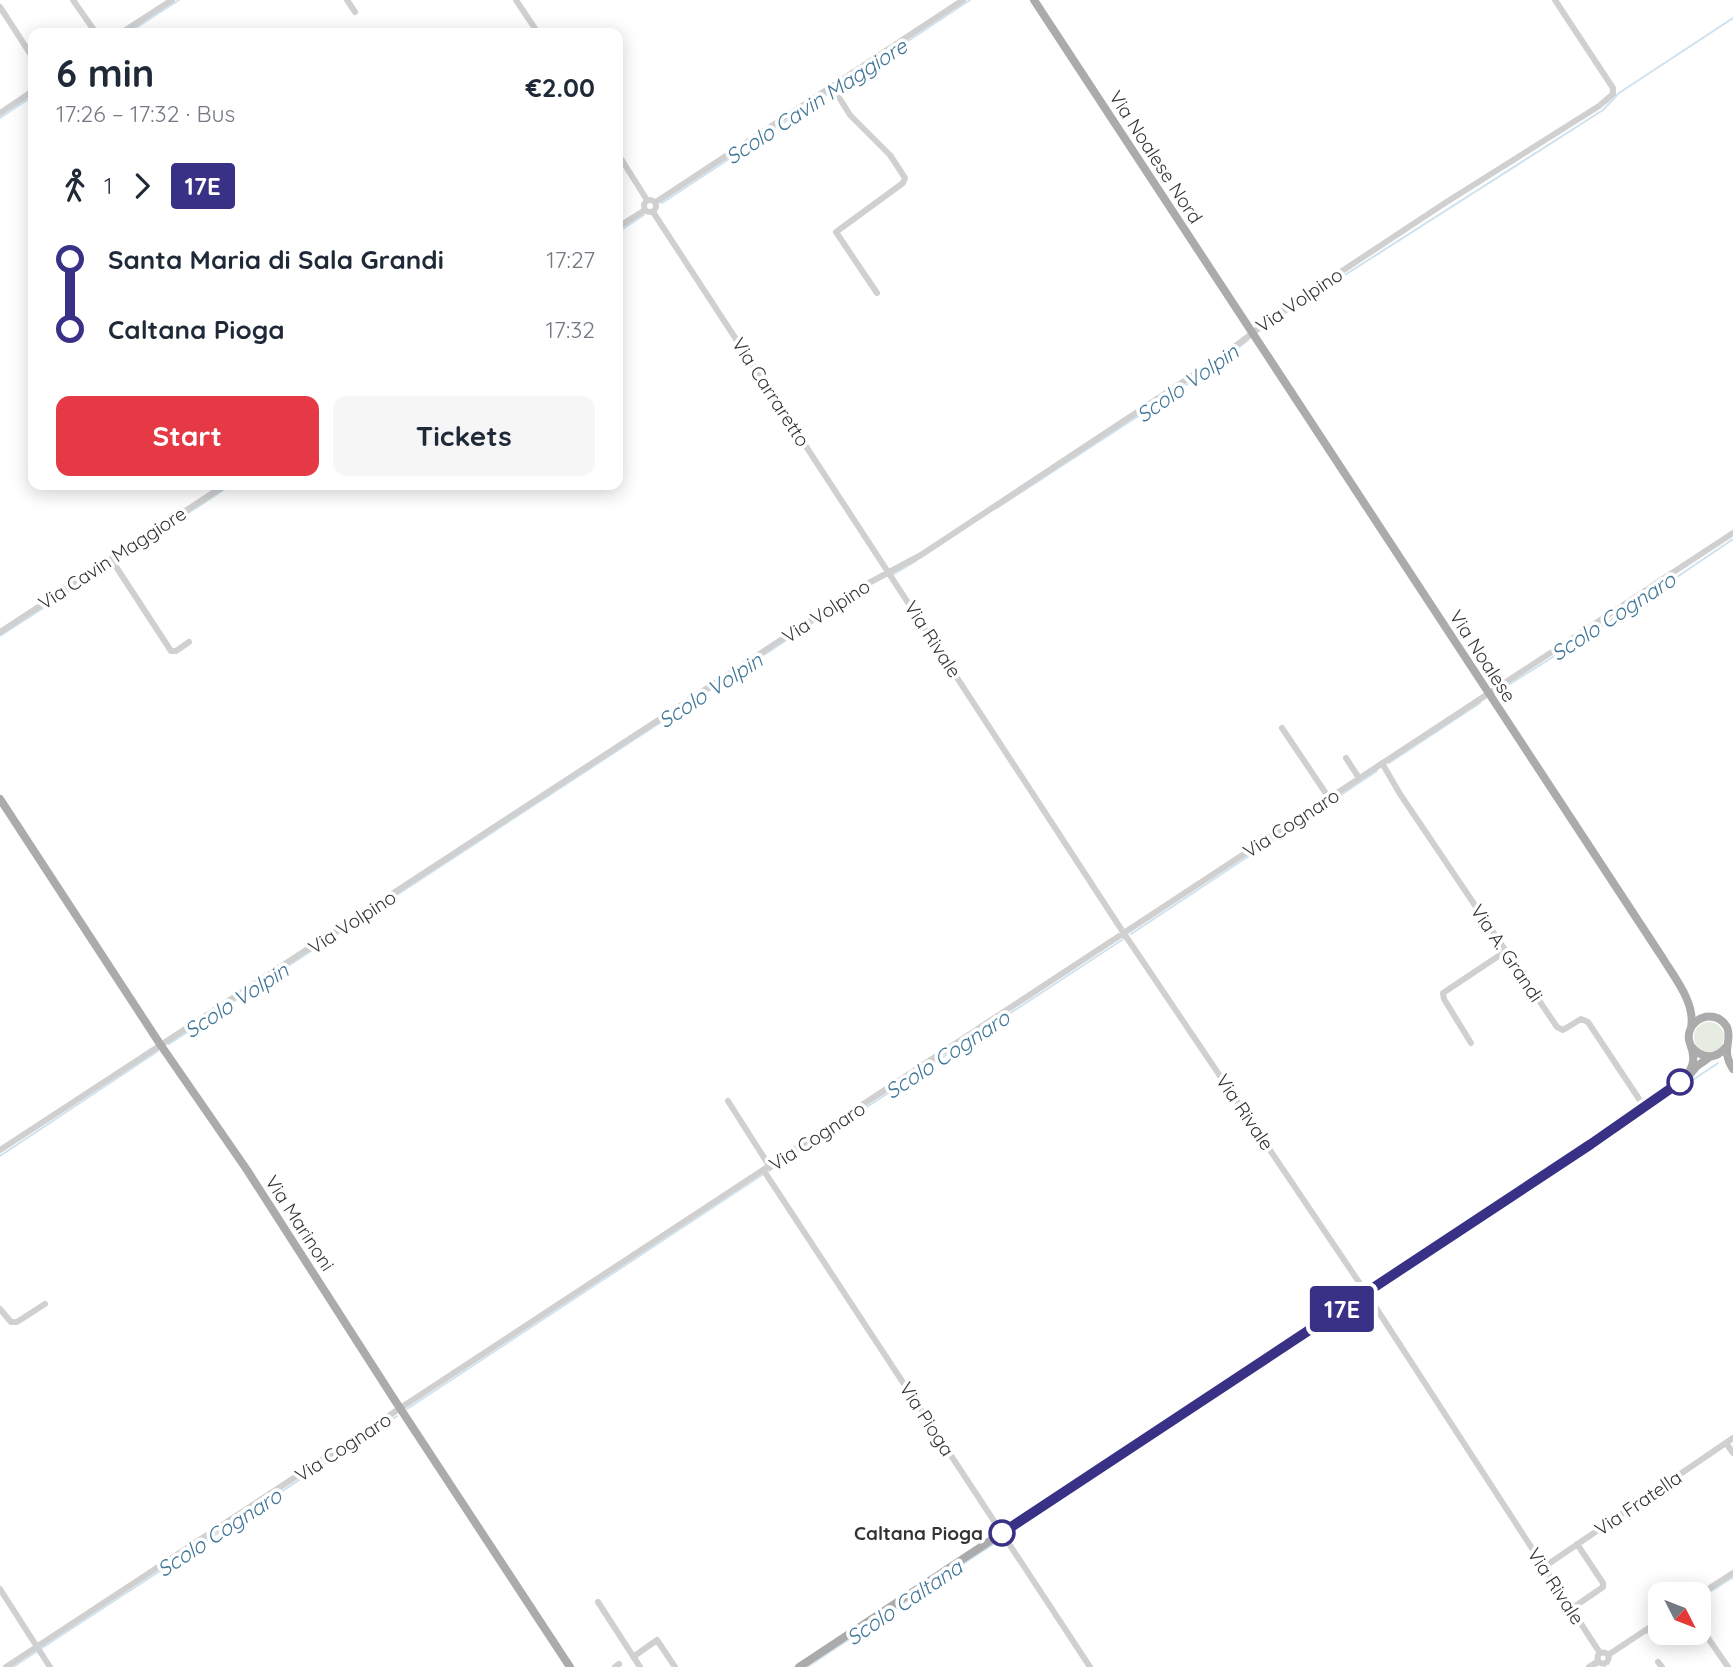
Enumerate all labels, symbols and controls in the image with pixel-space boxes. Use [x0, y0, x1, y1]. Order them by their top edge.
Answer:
water label: Scolo Cavin Maggiore [720, 32, 913, 169]
text: 6 min [56, 49, 154, 97]
text: €2.00 [526, 71, 595, 104]
street label: Via Noalese Nord [1104, 86, 1208, 228]
text: 17:26 – 17:32 · Bus [56, 99, 235, 128]
icon: walk [56, 167, 94, 205]
icon: forward [123, 167, 161, 205]
text: 1 [104, 171, 113, 200]
text: 17E [185, 171, 221, 201]
text: Santa Maria di Sala Grandi [108, 243, 444, 276]
text: 17:27 [546, 245, 595, 274]
street label: Via Volpino [1251, 262, 1347, 338]
text: Caltana Pioga [108, 313, 284, 346]
text: 17:32 [546, 315, 595, 344]
street label: Via Carraretto [727, 333, 815, 451]
water label: Scolo Volpin [1131, 338, 1244, 428]
button: Start [56, 396, 319, 476]
button: Tickets [333, 396, 595, 476]
street label: Via Cavin Maggiore [34, 501, 190, 615]
water label: Scolo Cognaro [1546, 565, 1681, 666]
street label: Via Volpino [778, 574, 874, 648]
street label: Via Rivale [899, 596, 967, 682]
street label: Via Noalese [1444, 606, 1522, 706]
water label: Scolo Volpin [653, 646, 768, 733]
street label: Via Cognaro [1238, 783, 1344, 863]
street label: Via Volpino [304, 885, 400, 959]
street label: Via A. Grandi [1466, 900, 1548, 1006]
water label: Scolo Volpin [179, 956, 294, 1043]
water label: Scolo Cognaro [880, 1003, 1015, 1104]
street label: Via Rivale [1211, 1069, 1279, 1155]
unlabelled marker [1667, 1069, 1693, 1095]
street label: Via Cognaro [764, 1096, 870, 1176]
street label: Via Marinoni [260, 1171, 340, 1275]
line badge: 17E [1302, 1286, 1382, 1332]
text: 17E [1324, 1294, 1360, 1324]
street label: Via Pioga [894, 1377, 960, 1461]
street label: Via Cognaro [290, 1407, 396, 1487]
street label: Via Fratella [1590, 1465, 1686, 1541]
water label: Scolo Cognaro [152, 1481, 287, 1582]
marker: Caltana Pioga [989, 1520, 1015, 1546]
place label: Caltana Pioga [854, 1521, 983, 1545]
street label: Via Rivale [1522, 1543, 1590, 1629]
water label: Scolo Caltana [841, 1553, 968, 1650]
north arrow [1648, 1582, 1712, 1645]
map controls [1648, 1582, 1711, 1645]

